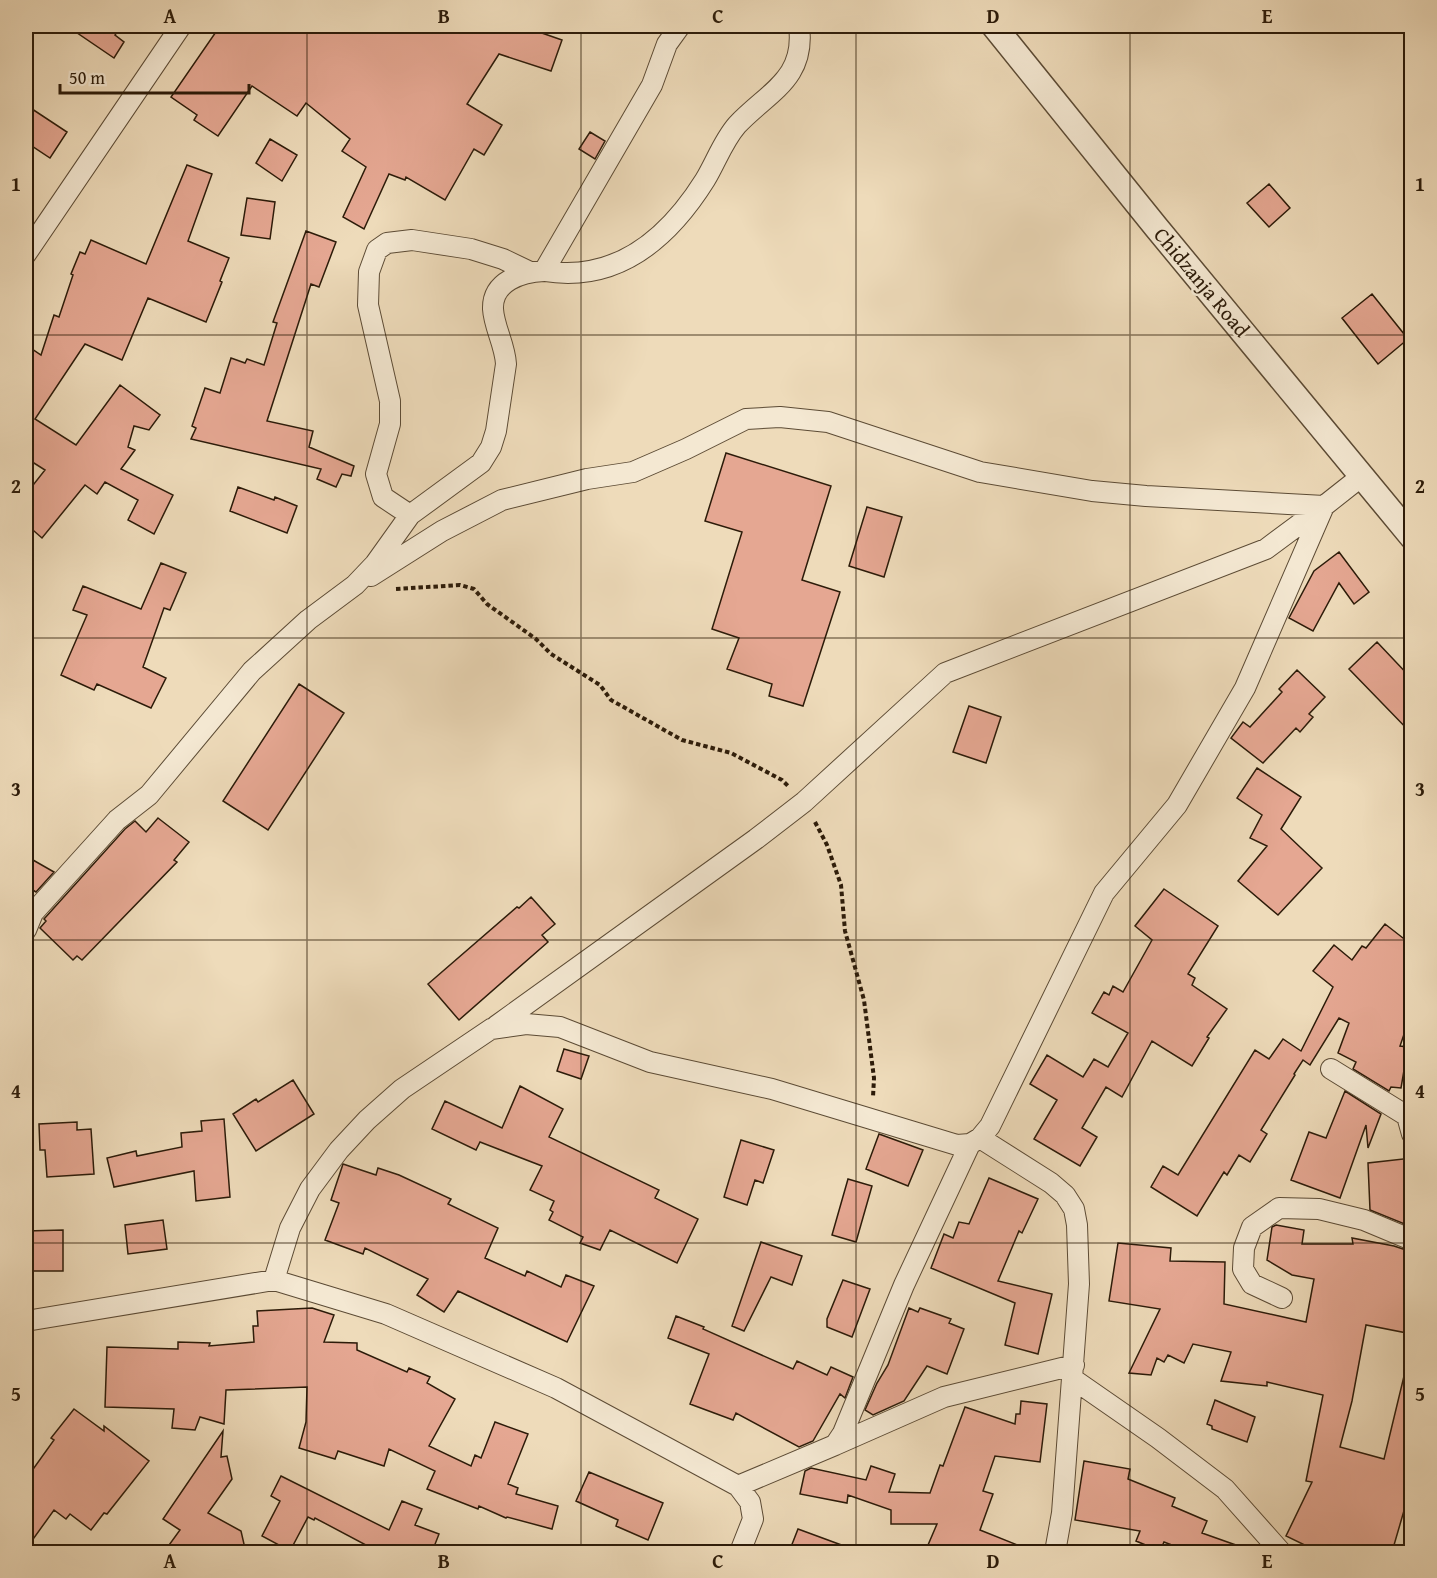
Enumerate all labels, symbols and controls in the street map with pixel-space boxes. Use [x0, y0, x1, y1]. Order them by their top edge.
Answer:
text: A [164, 1, 177, 30]
text: B [438, 1, 450, 30]
text: C [712, 1, 724, 30]
text: D [986, 1, 1000, 30]
text: E [1262, 1, 1273, 30]
scale bar [60, 57, 249, 95]
text: 50 m [69, 64, 105, 91]
text: 1 [11, 169, 21, 198]
text: 1 [1415, 169, 1425, 198]
street label: Chidzanja Road [1147, 220, 1258, 344]
text: 2 [11, 471, 21, 500]
text: 2 [1415, 471, 1425, 500]
text: 3 [11, 774, 21, 803]
text: 3 [1415, 774, 1425, 803]
text: 4 [11, 1076, 21, 1105]
text: 4 [1415, 1076, 1425, 1105]
text: 5 [11, 1379, 21, 1408]
text: 5 [1415, 1379, 1425, 1408]
text: A [164, 1546, 177, 1575]
text: B [438, 1546, 450, 1575]
text: C [712, 1546, 724, 1575]
text: D [986, 1546, 1000, 1575]
text: E [1262, 1546, 1273, 1575]

